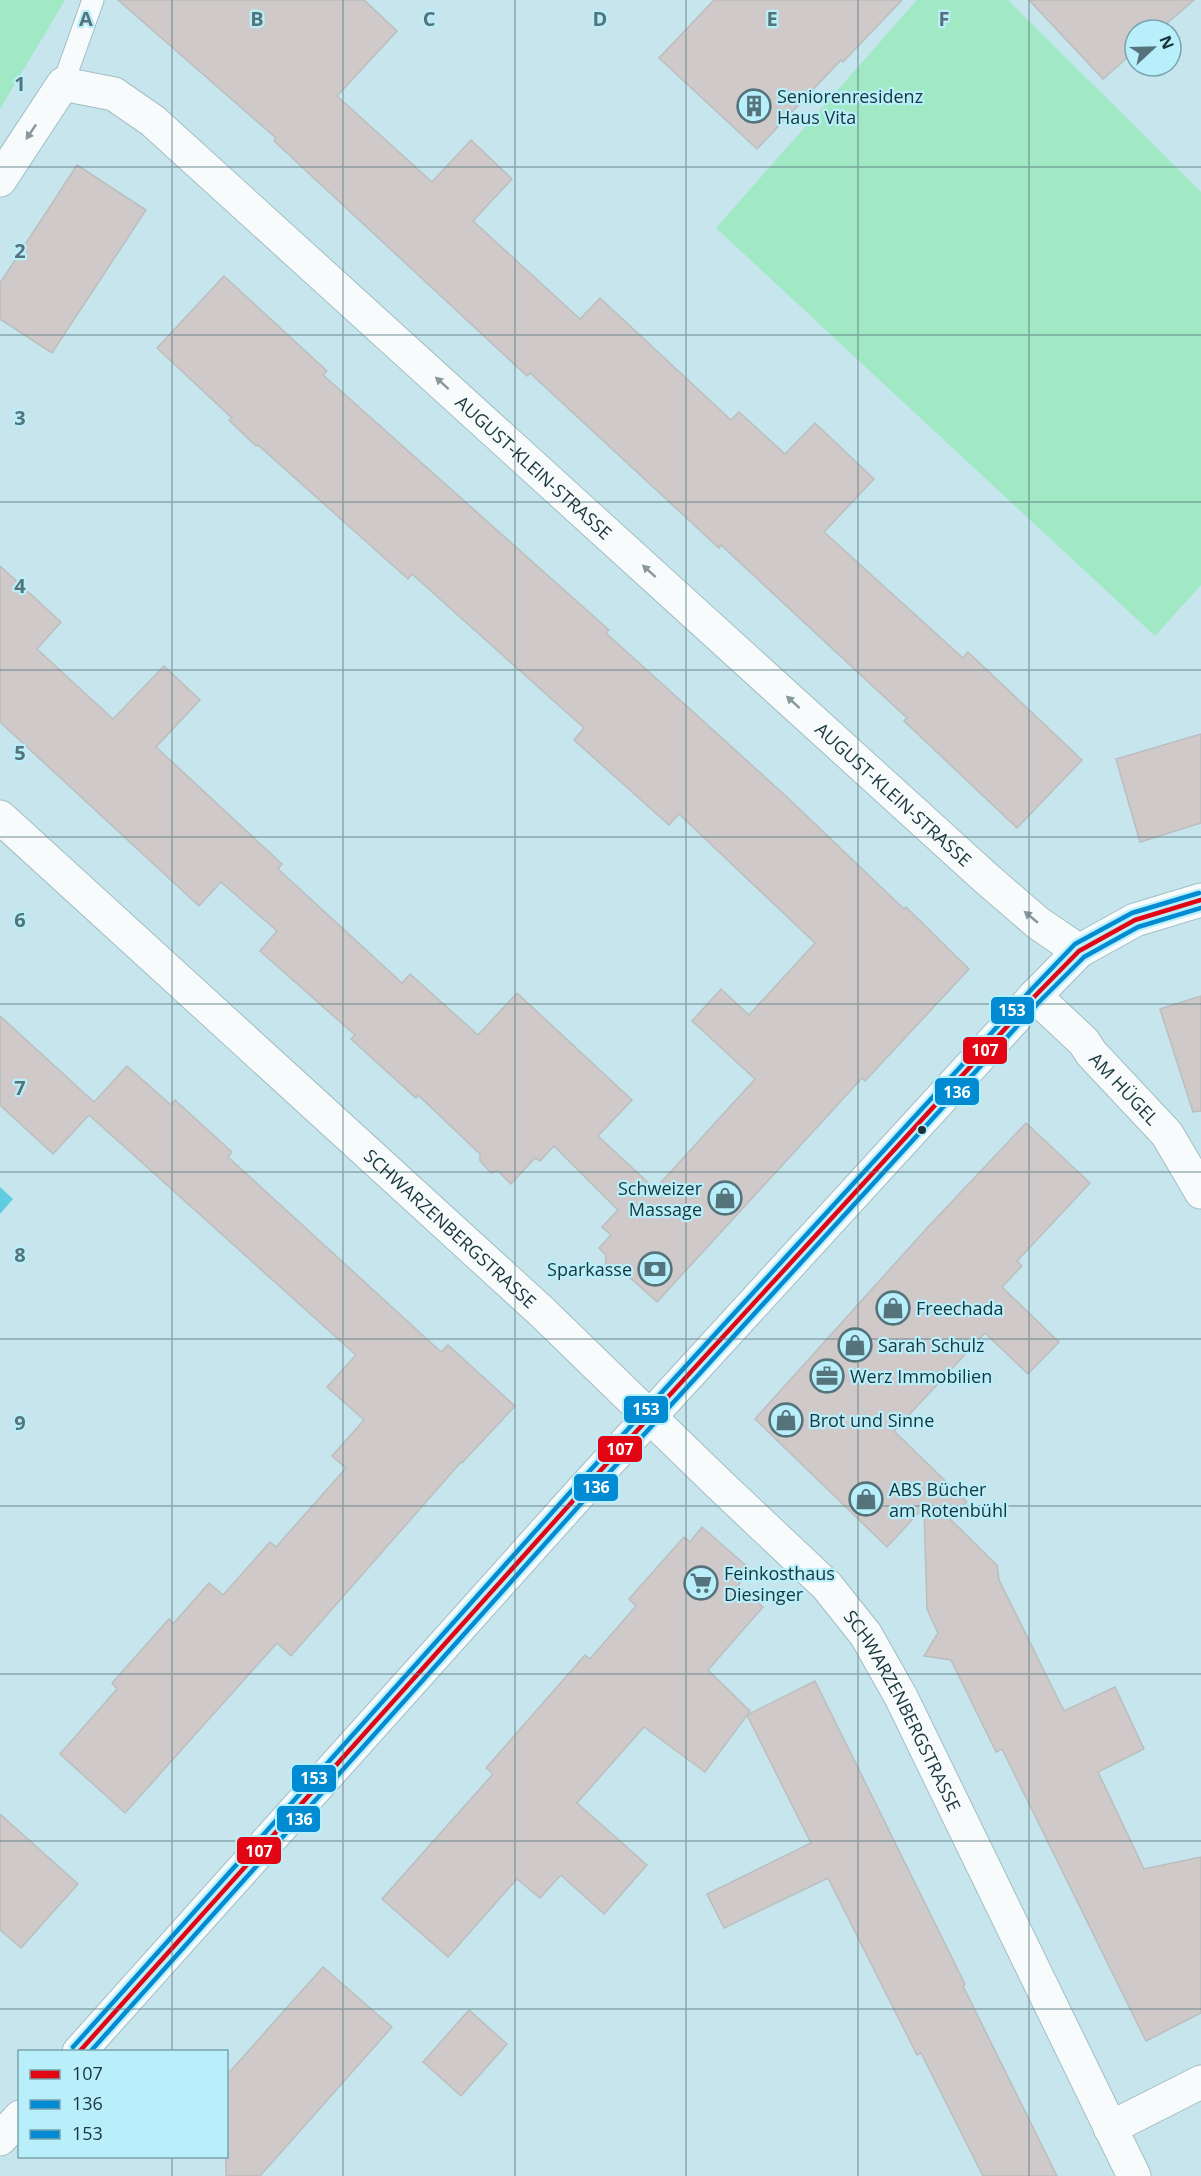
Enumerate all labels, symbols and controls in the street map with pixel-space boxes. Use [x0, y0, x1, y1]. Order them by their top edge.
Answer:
text: A [79, 5, 93, 32]
text: B [250, 5, 264, 32]
text: C [423, 5, 436, 32]
text: D [593, 5, 607, 32]
text: E [766, 5, 778, 32]
text: F [939, 5, 949, 32]
north arrow [1123, 18, 1183, 78]
text: N [1154, 32, 1180, 53]
text: 1 [14, 70, 26, 97]
place label: Seniorenresidenz Haus Vita [777, 84, 923, 129]
building icon: Seniorenresidenz Haus Vita [736, 88, 772, 124]
one-way arrow [26, 124, 37, 140]
text: 2 [14, 237, 26, 264]
one-way arrow [435, 376, 450, 390]
street label: AUGUST-KLEIN-STRASSE [451, 390, 617, 544]
text: 3 [14, 404, 26, 431]
one-way arrow [642, 565, 657, 578]
text: 4 [14, 572, 26, 599]
one-way arrow [786, 696, 801, 709]
street label: AUGUST-KLEIN-STRASSE [810, 717, 977, 871]
text: 5 [14, 739, 26, 766]
text: 6 [14, 906, 26, 933]
one-way arrow [1024, 911, 1039, 924]
line badge: 153 [990, 996, 1035, 1025]
text: 153 [998, 999, 1026, 1021]
line badge: 107 [962, 1036, 1008, 1065]
text: 107 [971, 1039, 999, 1061]
street label: AM HÜGEL [1084, 1047, 1164, 1130]
text: 7 [14, 1074, 26, 1101]
line badge: 136 [934, 1077, 980, 1106]
text: 136 [943, 1081, 971, 1103]
unlabelled marker [916, 1124, 928, 1136]
street label: SCHWARZENBERGSTRASSE [359, 1143, 542, 1313]
place label: Schweizer Massage [618, 1176, 703, 1221]
shop icon: Schweizer Massage [707, 1180, 743, 1216]
text: 8 [14, 1241, 26, 1268]
bank icon: Sparkasse [637, 1251, 673, 1287]
place label: Sparkasse [547, 1257, 632, 1281]
shop icon: Freechada [875, 1290, 911, 1326]
place label: Freechada [916, 1296, 1004, 1320]
shop icon: Sarah Schulz [837, 1327, 873, 1363]
place label: Sarah Schulz [878, 1333, 985, 1357]
office icon: Werz Immobilien [809, 1358, 845, 1394]
place label: Werz Immobilien [850, 1364, 992, 1388]
line badge: 153 [623, 1395, 669, 1424]
text: 153 [632, 1398, 660, 1420]
shop icon: Brot und Sinne [768, 1402, 804, 1438]
place label: Brot und Sinne [809, 1408, 934, 1432]
text: 9 [14, 1409, 26, 1436]
line badge: 107 [597, 1435, 643, 1463]
text: 107 [606, 1438, 634, 1460]
line badge: 136 [573, 1473, 619, 1502]
text: 136 [582, 1476, 610, 1498]
place label: ABS Bücher am Rotenbühl [889, 1477, 1007, 1522]
shop icon: ABS Bücher am Rotenbühl [848, 1481, 884, 1517]
place label: Feinkosthaus Diesinger [724, 1561, 835, 1606]
supermarket icon: Feinkosthaus Diesinger [683, 1565, 719, 1601]
street label: SCHWARZENBERGSTRASSE [839, 1605, 967, 1815]
line badge: 153 [291, 1764, 337, 1793]
text: 153 [300, 1767, 328, 1789]
line badge: 136 [276, 1805, 321, 1833]
text: 136 [285, 1808, 313, 1830]
line badge: 107 [236, 1836, 282, 1865]
text: 107 [245, 1840, 273, 1862]
legend [18, 2050, 228, 2158]
text: 107 [72, 2061, 103, 2085]
text: 136 [72, 2091, 103, 2115]
text: 153 [72, 2121, 103, 2145]

